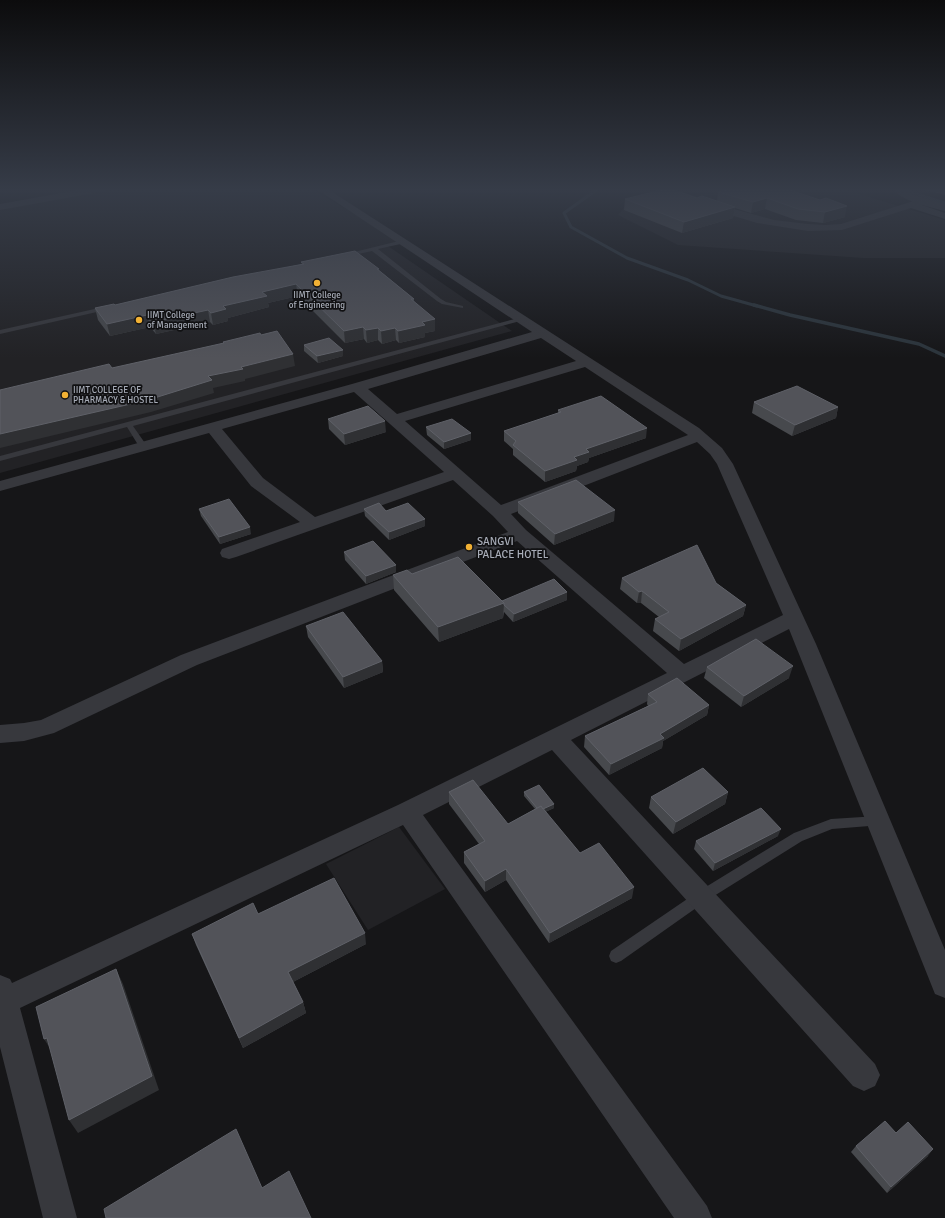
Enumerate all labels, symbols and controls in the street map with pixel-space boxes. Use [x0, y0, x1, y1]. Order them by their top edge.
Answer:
marker: IIMT College of Engineering [312, 278, 322, 288]
place label: IIMT College of Engineering [289, 290, 345, 311]
place label: IIMT College of Management [147, 310, 207, 331]
marker: IIMT College of Management [134, 315, 144, 325]
place label: IIMT COLLEGE OF PHARMACY & HOSTEL [73, 385, 159, 406]
marker: IIMT COLLEGE OF PHARMACY & HOSTEL [60, 390, 70, 400]
place label: SANGVI PALACE HOTEL [477, 535, 549, 561]
marker: SANGVI PALACE HOTEL [464, 542, 474, 552]

